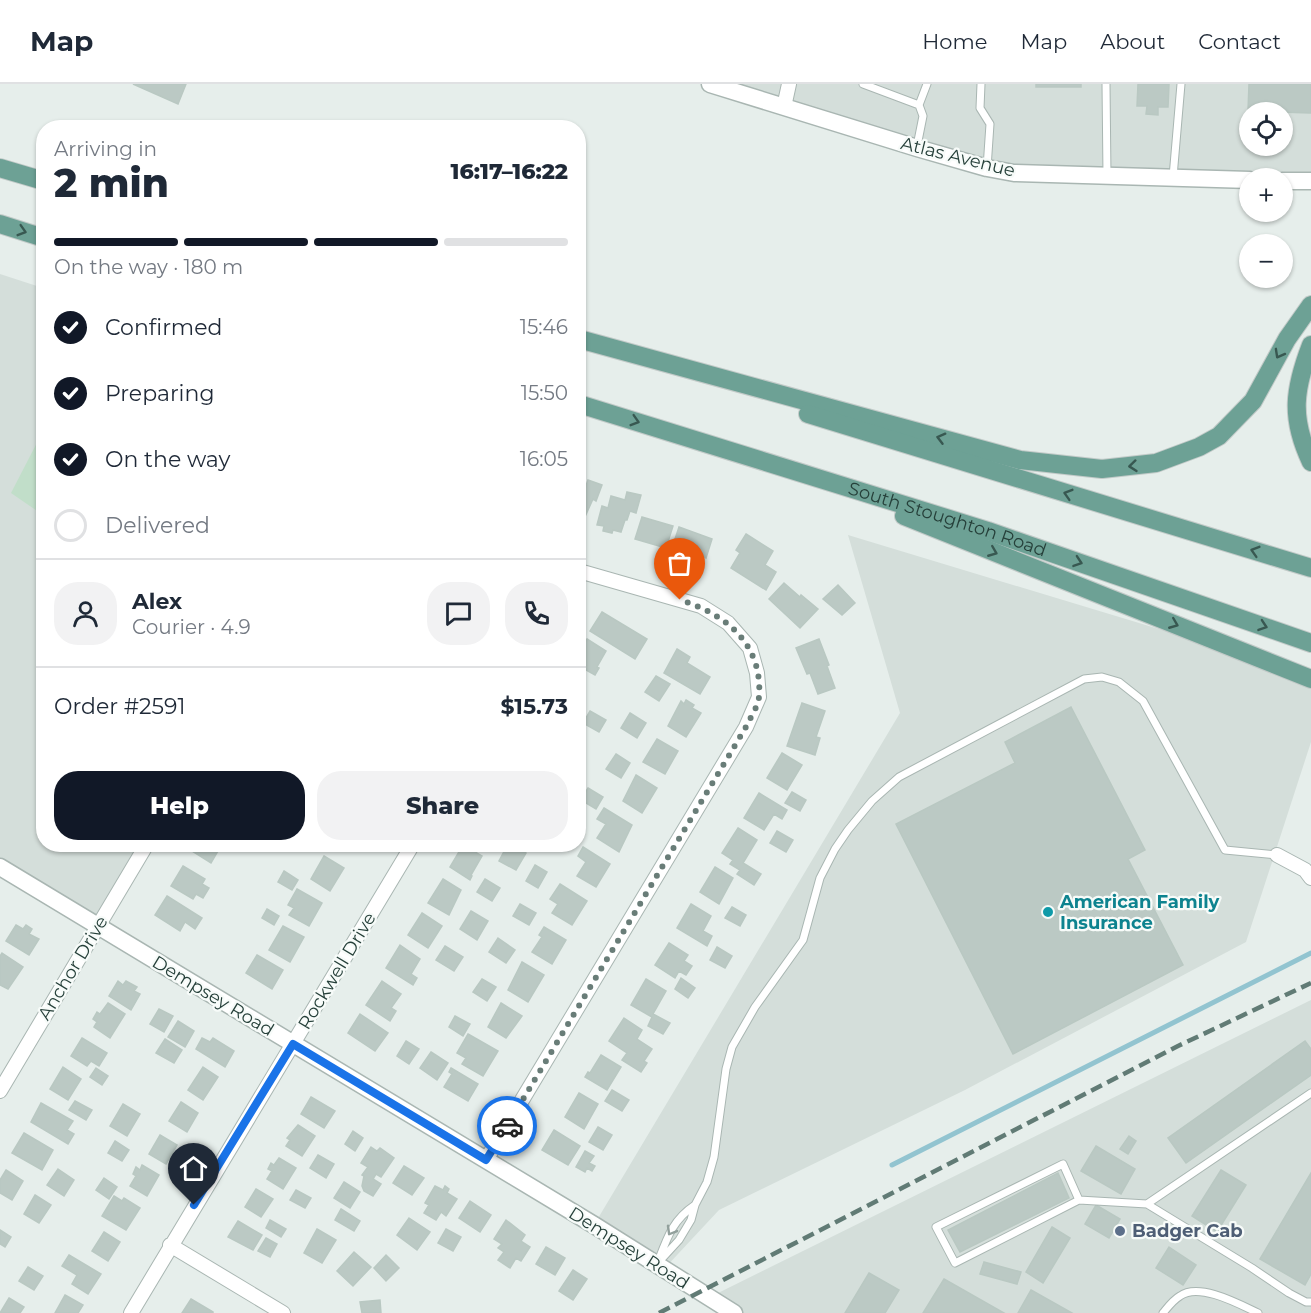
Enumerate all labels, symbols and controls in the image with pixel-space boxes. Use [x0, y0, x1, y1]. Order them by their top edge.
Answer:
text: Map [30, 24, 93, 58]
text: Home [922, 29, 987, 54]
text: Map [1020, 29, 1067, 54]
text: About [1100, 29, 1165, 54]
text: Contact [1198, 29, 1281, 54]
map controls [1239, 102, 1293, 288]
button: locate [1239, 102, 1293, 156]
street label: Atlas Avenue [899, 132, 1018, 182]
text: Arriving in [54, 137, 157, 161]
text: 16:17–16:22 [451, 158, 568, 185]
text: 2 min [54, 159, 169, 207]
button: + [1239, 168, 1293, 222]
one-way arrow [16, 224, 27, 236]
button: − [1239, 234, 1293, 288]
text: On the way · 180 m [54, 255, 243, 279]
icon: check [54, 311, 87, 344]
text: Confirmed [105, 314, 222, 341]
text: 15:46 [520, 315, 568, 339]
one-way arrow [1275, 347, 1286, 358]
icon: check [54, 377, 87, 410]
text: Preparing [105, 380, 214, 407]
text: 15:50 [521, 381, 568, 405]
one-way arrow [629, 414, 640, 426]
one-way arrow [936, 433, 947, 445]
icon: check [54, 443, 87, 476]
text: On the way [105, 446, 230, 473]
text: 16:05 [520, 447, 568, 471]
one-way arrow [1128, 459, 1137, 472]
street label: South Stoughton Road [846, 477, 1049, 561]
one-way arrow [1063, 489, 1074, 501]
text: Delivered [105, 512, 210, 539]
pin [654, 538, 705, 600]
one-way arrow [987, 544, 998, 557]
one-way arrow [1250, 546, 1261, 558]
icon: bag [663, 547, 696, 580]
one-way arrow [1073, 555, 1083, 568]
button: person [54, 582, 117, 645]
button: chat [427, 582, 490, 645]
button: phone [505, 582, 568, 645]
text: Alex [132, 588, 182, 615]
text: Courier · 4.9 [132, 615, 251, 639]
one-way arrow [1168, 617, 1179, 629]
one-way arrow [1257, 619, 1268, 632]
text: Order #2591 [54, 693, 185, 720]
text: $15.73 [501, 693, 568, 720]
button: Help [54, 771, 305, 840]
button: Share [317, 771, 568, 840]
place label: American Family Insurance [1059, 891, 1220, 934]
marker: American Family Insurance [1041, 905, 1055, 919]
street label: Rockwell Drive [293, 908, 381, 1033]
street label: Anchor Drive [33, 912, 113, 1024]
street label: Dempsey Road [148, 951, 278, 1041]
courier [477, 1096, 537, 1156]
icon: car [491, 1110, 524, 1143]
pin [168, 1143, 219, 1205]
icon: home [177, 1152, 210, 1185]
street label: Dempsey Road [565, 1202, 693, 1294]
place label: Badger Cab [1132, 1220, 1243, 1242]
marker: Badger Cab [1113, 1224, 1127, 1238]
one-way arrow [667, 1225, 679, 1235]

